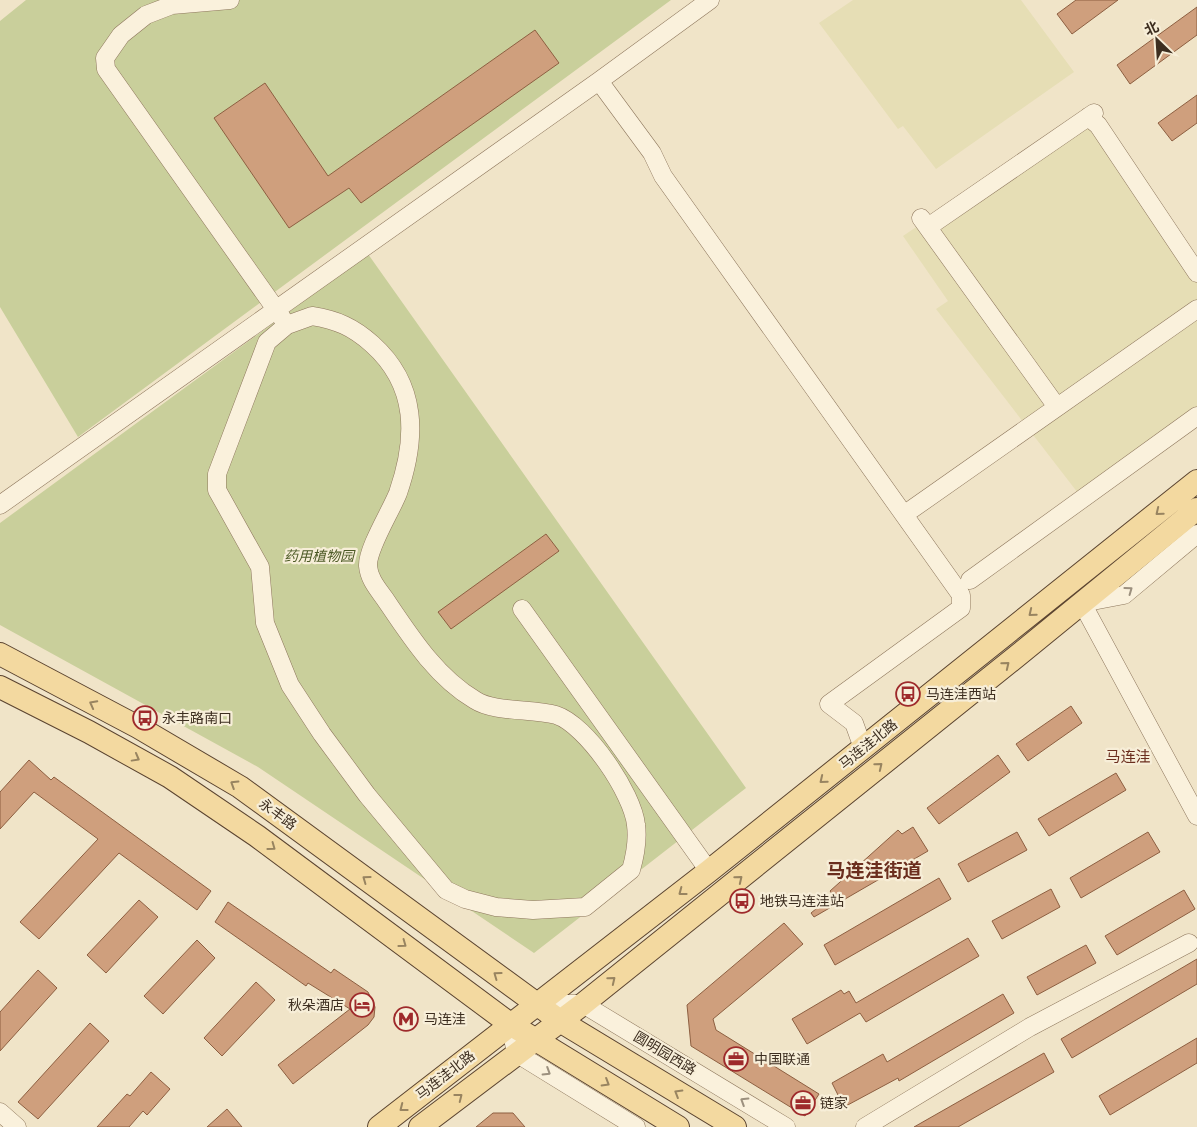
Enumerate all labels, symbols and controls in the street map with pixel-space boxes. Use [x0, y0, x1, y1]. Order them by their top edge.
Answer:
north arrow [1132, 15, 1182, 65]
text: 北 [1141, 16, 1162, 40]
one-way arrow [1156, 506, 1165, 514]
park label: 药用植物园 [284, 546, 356, 566]
one-way arrow [1123, 587, 1133, 596]
one-way arrow [1028, 607, 1038, 616]
one-way arrow [1000, 662, 1009, 670]
bus stop icon: 马连洼西站 [895, 681, 921, 707]
place label: 马连洼西站 [926, 684, 996, 704]
one-way arrow [89, 700, 98, 710]
bus stop icon: 永丰路南口 [132, 705, 158, 731]
place label: 永丰路南口 [162, 708, 232, 728]
street label: 马连洼北路 [835, 714, 901, 774]
district label: 马连洼 [1105, 746, 1151, 767]
one-way arrow [131, 752, 140, 762]
one-way arrow [874, 763, 883, 772]
one-way arrow [820, 775, 829, 783]
one-way arrow [231, 780, 240, 790]
street label: 永丰路 [255, 794, 301, 834]
one-way arrow [266, 842, 275, 850]
district label: 马连洼街道 [826, 857, 922, 883]
one-way arrow [362, 876, 372, 885]
one-way arrow [733, 876, 742, 884]
one-way arrow [679, 887, 688, 895]
bus stop icon: 地铁马连洼站 [729, 888, 755, 914]
place label: 地铁马连洼站 [760, 891, 844, 911]
one-way arrow [397, 938, 406, 947]
one-way arrow [493, 972, 503, 981]
one-way arrow [606, 978, 615, 986]
hotel icon: 秋朵酒店 [349, 992, 375, 1018]
place label: 秋朵酒店 [288, 995, 344, 1015]
metro station icon: 马连洼 [393, 1006, 419, 1032]
place label: 马连洼 [424, 1009, 466, 1029]
street label: 圆明园西路 [630, 1026, 700, 1080]
street label: 马连洼北路 [411, 1046, 479, 1104]
office icon: 中国联通 [723, 1046, 749, 1072]
place label: 中国联通 [754, 1049, 810, 1069]
one-way arrow [542, 1066, 551, 1075]
one-way arrow [600, 1077, 609, 1086]
one-way arrow [674, 1089, 683, 1099]
office icon: 链家 [790, 1090, 816, 1116]
place label: 链家 [820, 1093, 848, 1113]
one-way arrow [453, 1095, 462, 1103]
one-way arrow [741, 1098, 750, 1108]
one-way arrow [400, 1102, 409, 1111]

